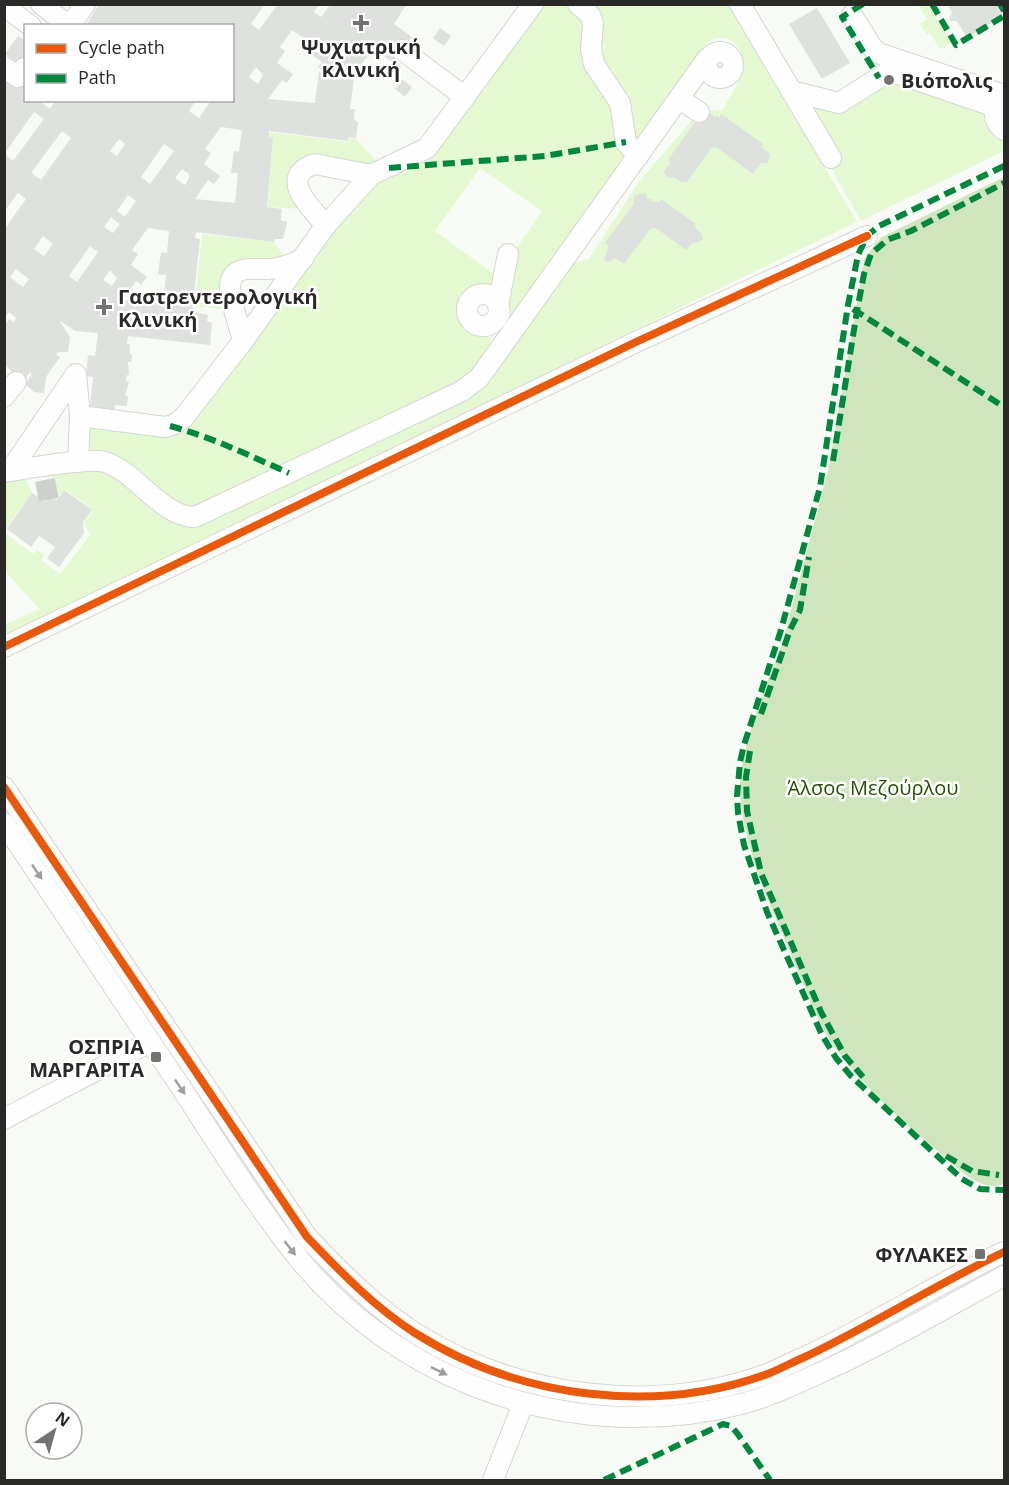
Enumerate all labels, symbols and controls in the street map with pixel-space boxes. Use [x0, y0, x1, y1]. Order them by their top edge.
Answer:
marker: Ψυχιατρική κλινική [352, 14, 370, 32]
legend [24, 24, 234, 102]
place label: Ψυχιατρική κλινική [301, 33, 421, 83]
text: Cycle path [78, 35, 165, 59]
text: Path [78, 65, 116, 89]
place label: Βιόπολις [901, 67, 993, 94]
marker: Βιόπολις [882, 73, 896, 87]
place label: Γαστρεντερολογική Κλινική [118, 283, 318, 333]
marker: Γαστρεντερολογική Κλινική [95, 298, 113, 316]
park label: Άλσος Μεζούρλου [788, 774, 958, 801]
one-way arrow [31, 864, 42, 880]
place label: ΟΣΠΡΙΑ ΜΑΡΓΑΡΙΤΑ [29, 1033, 144, 1083]
marker: ΟΣΠΡΙΑ ΜΑΡΓΑΡΙΤΑ [149, 1050, 163, 1064]
one-way arrow [174, 1078, 186, 1094]
one-way arrow [284, 1240, 296, 1255]
place label: ΦΥΛΑΚΕΣ [875, 1241, 968, 1268]
marker: ΦΥΛΑΚΕΣ [973, 1247, 987, 1261]
one-way arrow [431, 1366, 448, 1375]
north arrow [24, 1401, 84, 1461]
text: N [51, 1406, 75, 1432]

